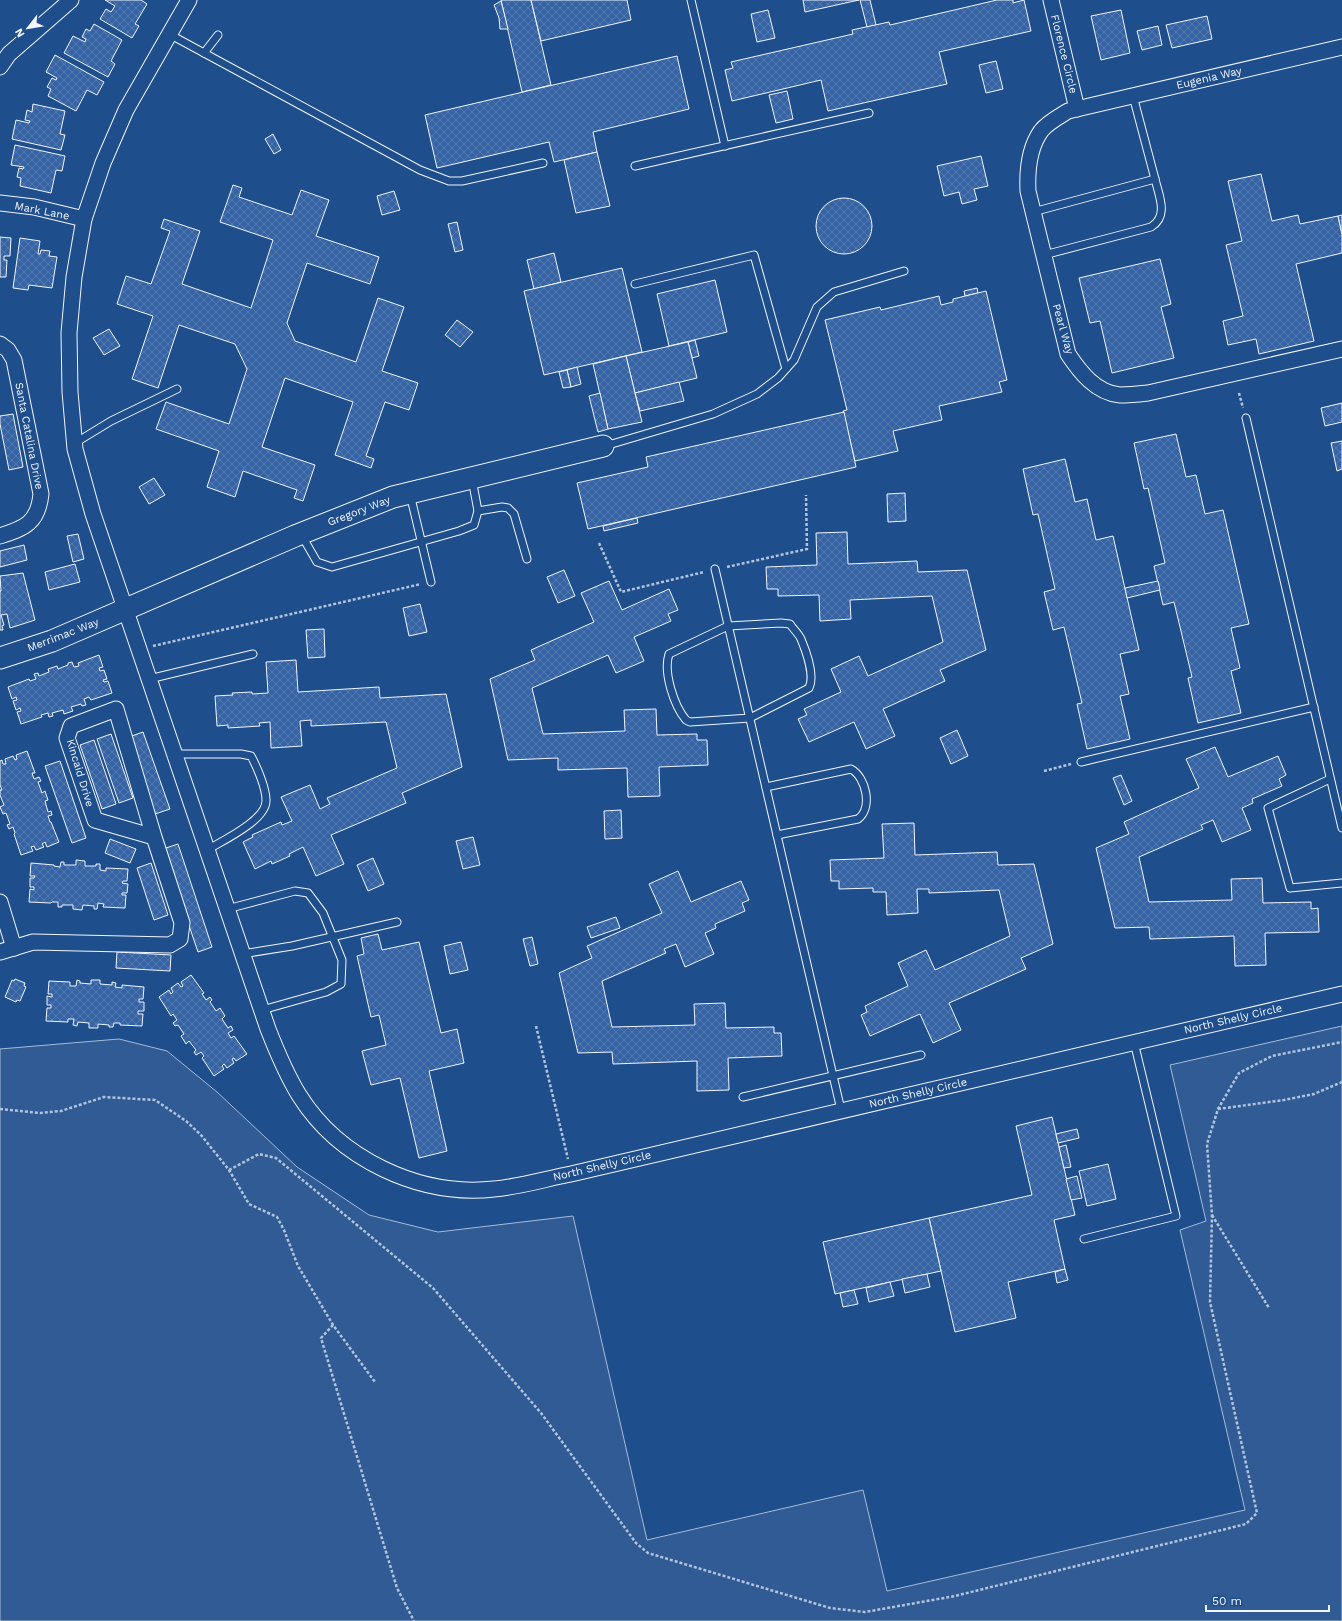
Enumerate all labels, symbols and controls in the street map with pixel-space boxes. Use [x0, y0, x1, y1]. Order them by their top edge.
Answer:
north arrow [8, 8, 48, 48]
street label: Florence Circle [1048, 13, 1080, 95]
text: N [12, 26, 28, 40]
street label: Eugenia Way [1175, 64, 1243, 92]
street label: Mark Lane [13, 199, 71, 223]
street label: Pearl Way [1050, 302, 1076, 356]
street label: Santa Catalina Drive [12, 381, 46, 491]
street label: Gregory Way [326, 493, 393, 529]
street label: Merrimac Way [25, 615, 101, 655]
street label: Kincaid Drive [64, 737, 96, 809]
street label: North Shelly Circle [1183, 1001, 1283, 1037]
street label: North Shelly Circle [868, 1075, 968, 1111]
street label: North Shelly Circle [552, 1148, 652, 1184]
scale bar [1206, 1587, 1329, 1613]
text: 50 m [1212, 1594, 1242, 1608]

